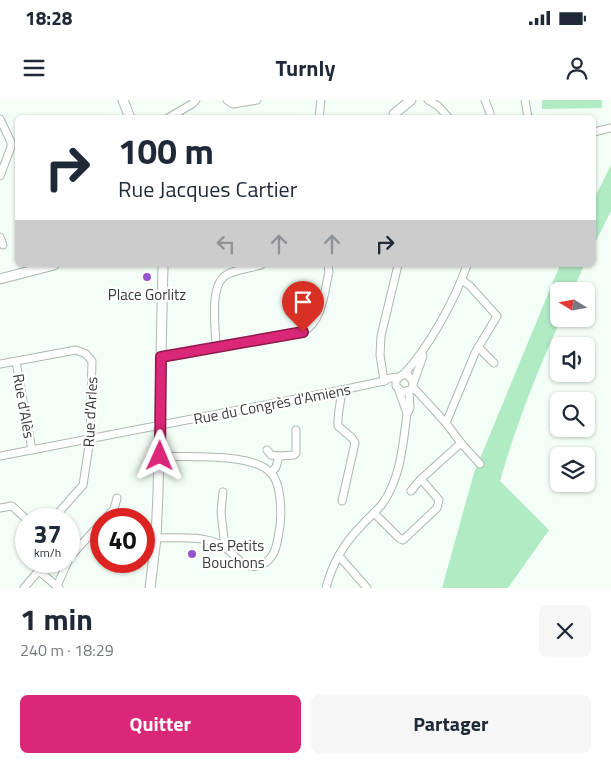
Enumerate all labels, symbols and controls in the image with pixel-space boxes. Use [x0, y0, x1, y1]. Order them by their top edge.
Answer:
text: 18:28 [25, 3, 72, 32]
text: Turnly [276, 51, 335, 85]
icon: menu [20, 54, 48, 82]
icon: person [563, 54, 591, 82]
text: 100 m [118, 124, 214, 178]
icon: right [35, 135, 100, 200]
text: Rue Jacques Cartier [118, 172, 297, 206]
icon: left [212, 230, 240, 258]
icon: ahead [265, 230, 293, 258]
icon: ahead [318, 230, 346, 258]
icon: right [371, 230, 399, 258]
marker: Place Gorlitz [141, 271, 153, 283]
pin [282, 281, 324, 332]
north arrow [550, 282, 595, 328]
map controls [550, 282, 595, 492]
place label: Place Gorlitz [108, 283, 186, 306]
icon: arrive [289, 288, 317, 316]
button: sound [550, 337, 595, 382]
street label: Rue d'Alès [7, 372, 41, 440]
street label: Rue d'Arles [77, 376, 103, 448]
street label: Rue du Congrès d'Amiens [191, 377, 353, 431]
button: search [550, 392, 595, 437]
position arrow [133, 429, 185, 481]
button: layers [550, 447, 595, 492]
speed limit sign: 40 [90, 508, 155, 573]
text: 37 [33, 515, 62, 553]
place label: Les Petits Bouchons [202, 534, 265, 574]
text: km/h [34, 543, 61, 562]
marker: Les Petits Bouchons [186, 548, 198, 560]
text: 1 min [20, 596, 93, 642]
button: close [539, 605, 591, 657]
text: 240 m · 18:29 [20, 638, 114, 662]
button: Quitter [20, 695, 301, 753]
button: Partager [311, 695, 591, 753]

